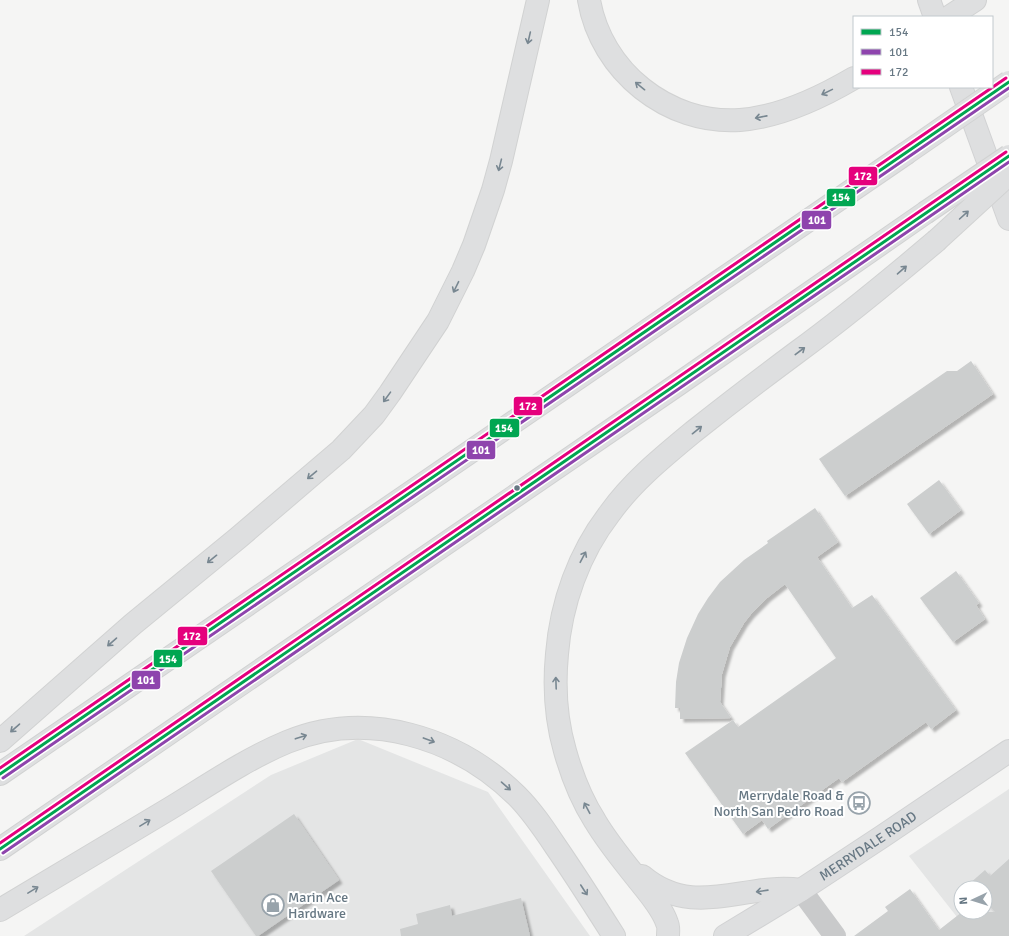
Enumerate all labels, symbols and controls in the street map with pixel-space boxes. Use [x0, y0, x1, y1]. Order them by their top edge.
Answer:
legend [853, 16, 993, 88]
text: 154 [889, 25, 909, 40]
one-way arrow [525, 31, 533, 44]
text: 101 [889, 45, 908, 60]
text: 172 [889, 65, 908, 80]
one-way arrow [634, 82, 645, 91]
one-way arrow [821, 89, 833, 96]
one-way arrow [755, 113, 768, 121]
one-way arrow [495, 158, 503, 171]
line badge: 172 [848, 166, 878, 186]
text: 172 [854, 170, 872, 183]
line badge: 154 [826, 188, 856, 207]
text: 154 [832, 191, 850, 204]
line badge: 101 [801, 210, 832, 230]
one-way arrow [959, 211, 969, 220]
text: 101 [808, 214, 826, 227]
one-way arrow [897, 266, 907, 275]
one-way arrow [452, 280, 459, 292]
one-way arrow [794, 346, 805, 355]
one-way arrow [383, 391, 391, 402]
line badge: 172 [513, 396, 543, 416]
text: 172 [519, 400, 537, 413]
line badge: 154 [489, 418, 520, 438]
text: 154 [495, 422, 513, 435]
one-way arrow [691, 425, 702, 434]
line badge: 101 [466, 440, 496, 460]
text: 101 [472, 444, 490, 457]
one-way arrow [306, 471, 317, 480]
unlabelled marker [512, 483, 522, 493]
one-way arrow [580, 551, 588, 563]
one-way arrow [207, 555, 218, 563]
line badge: 172 [177, 626, 208, 646]
text: 172 [183, 630, 201, 643]
one-way arrow [107, 637, 117, 647]
line badge: 154 [153, 649, 183, 668]
text: 154 [159, 653, 177, 666]
line badge: 101 [131, 670, 161, 690]
text: 101 [137, 674, 155, 687]
one-way arrow [552, 677, 560, 690]
one-way arrow [10, 723, 20, 732]
one-way arrow [295, 733, 308, 740]
one-way arrow [422, 737, 435, 744]
one-way arrow [501, 782, 511, 791]
place label: Merrydale Road & North San Pedro Road [713, 787, 844, 820]
bus stop icon: Merrydale Road & North San Pedro Road [846, 790, 872, 816]
one-way arrow [583, 802, 591, 814]
street label: MERRYDALE ROAD [816, 807, 920, 884]
one-way arrow [139, 819, 151, 827]
north arrow [953, 880, 993, 920]
one-way arrow [580, 884, 588, 895]
one-way arrow [27, 886, 39, 894]
one-way arrow [756, 887, 769, 895]
place label: Marin Ace Hardware [288, 889, 348, 922]
shop icon: Marin Ace Hardware [260, 892, 286, 918]
text: N [957, 896, 970, 905]

